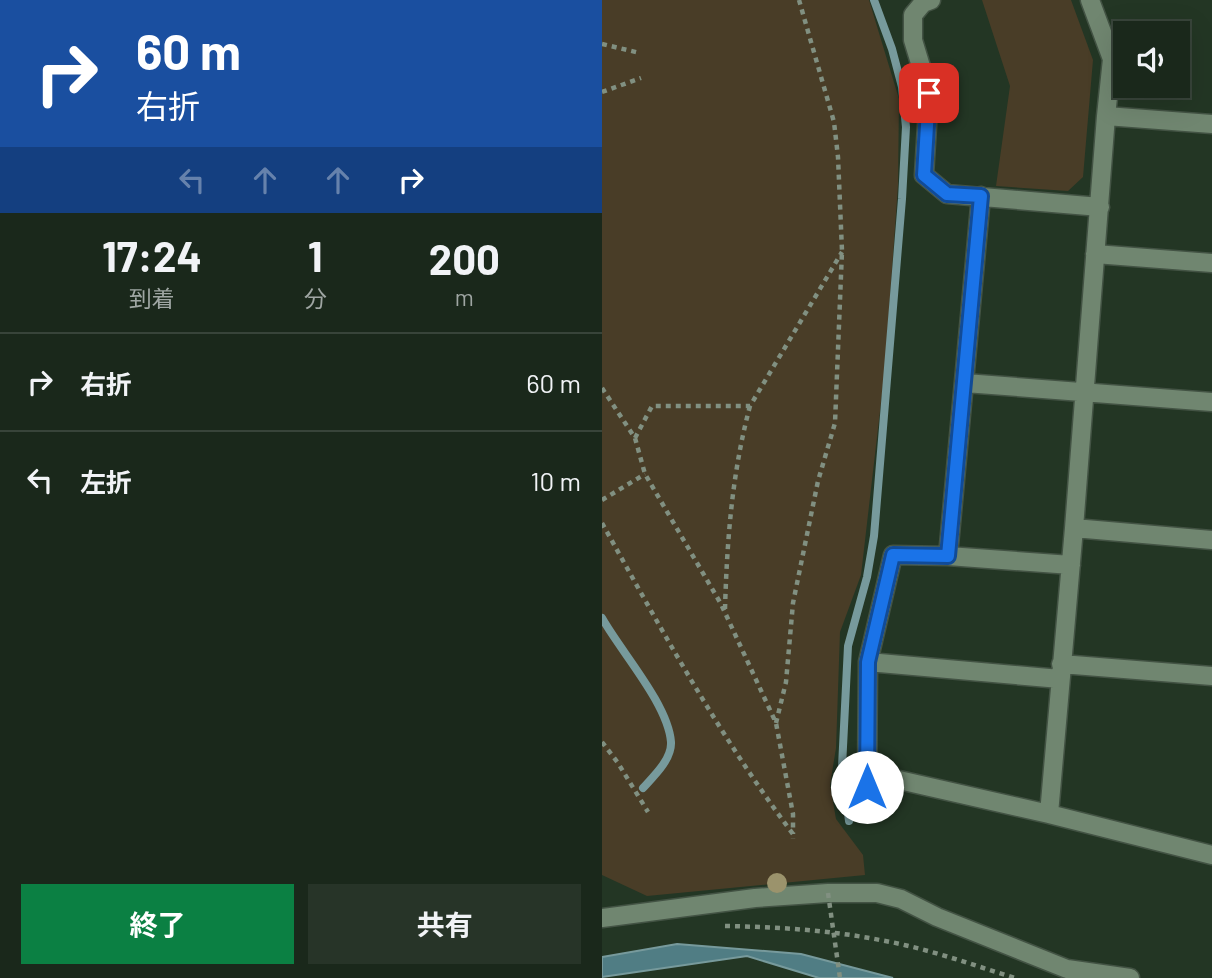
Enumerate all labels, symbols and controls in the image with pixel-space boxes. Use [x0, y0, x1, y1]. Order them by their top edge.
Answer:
text: 60 m [136, 21, 241, 80]
map controls [1113, 21, 1190, 98]
button: sound [1113, 21, 1190, 98]
icon: right [21, 28, 112, 119]
pin [899, 63, 959, 123]
icon: arrive [910, 74, 948, 112]
text: 右折 [136, 86, 200, 124]
icon: left [173, 161, 211, 199]
icon: ahead [246, 161, 284, 199]
icon: ahead [319, 161, 357, 199]
icon: right [392, 161, 430, 199]
text: 17:24 [102, 230, 202, 280]
text: 1 [308, 230, 323, 280]
text: 200 [429, 233, 500, 283]
text: m [455, 283, 474, 311]
text: 到着 [129, 284, 175, 312]
text: 分 [304, 284, 327, 312]
icon: right [21, 363, 59, 401]
text: 60 m [526, 367, 581, 398]
text: 右折 [80, 368, 132, 399]
icon: left [21, 461, 59, 499]
text: 10 m [531, 465, 581, 496]
text: 左折 [80, 466, 132, 497]
position arrow [830, 750, 904, 824]
button: 終了 [21, 884, 294, 964]
button: 共有 [308, 884, 581, 964]

